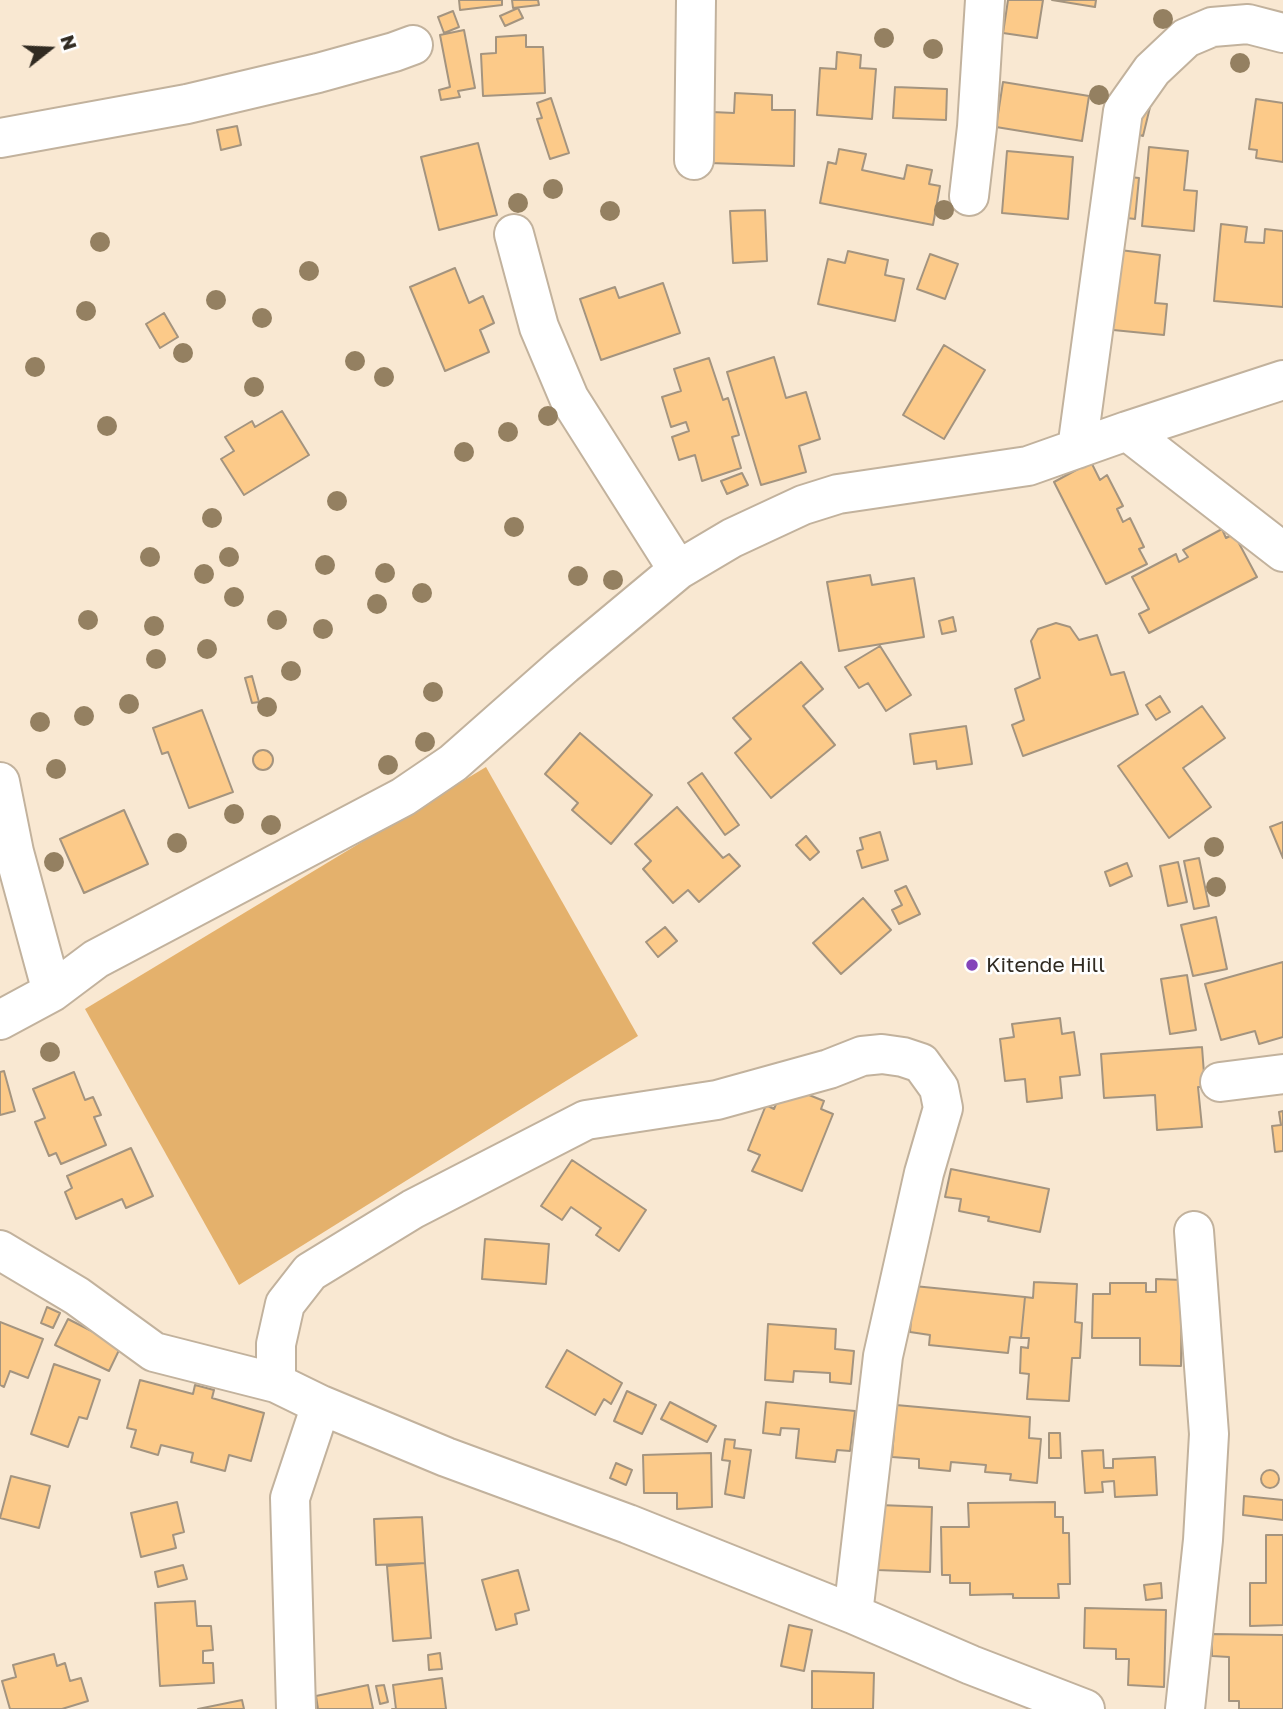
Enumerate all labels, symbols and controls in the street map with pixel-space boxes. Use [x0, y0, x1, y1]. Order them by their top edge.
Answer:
north arrow [14, 14, 84, 84]
text: N [56, 32, 83, 53]
place label: Kitende Hill [986, 952, 1105, 978]
marker: Kitende Hill [964, 957, 980, 973]

